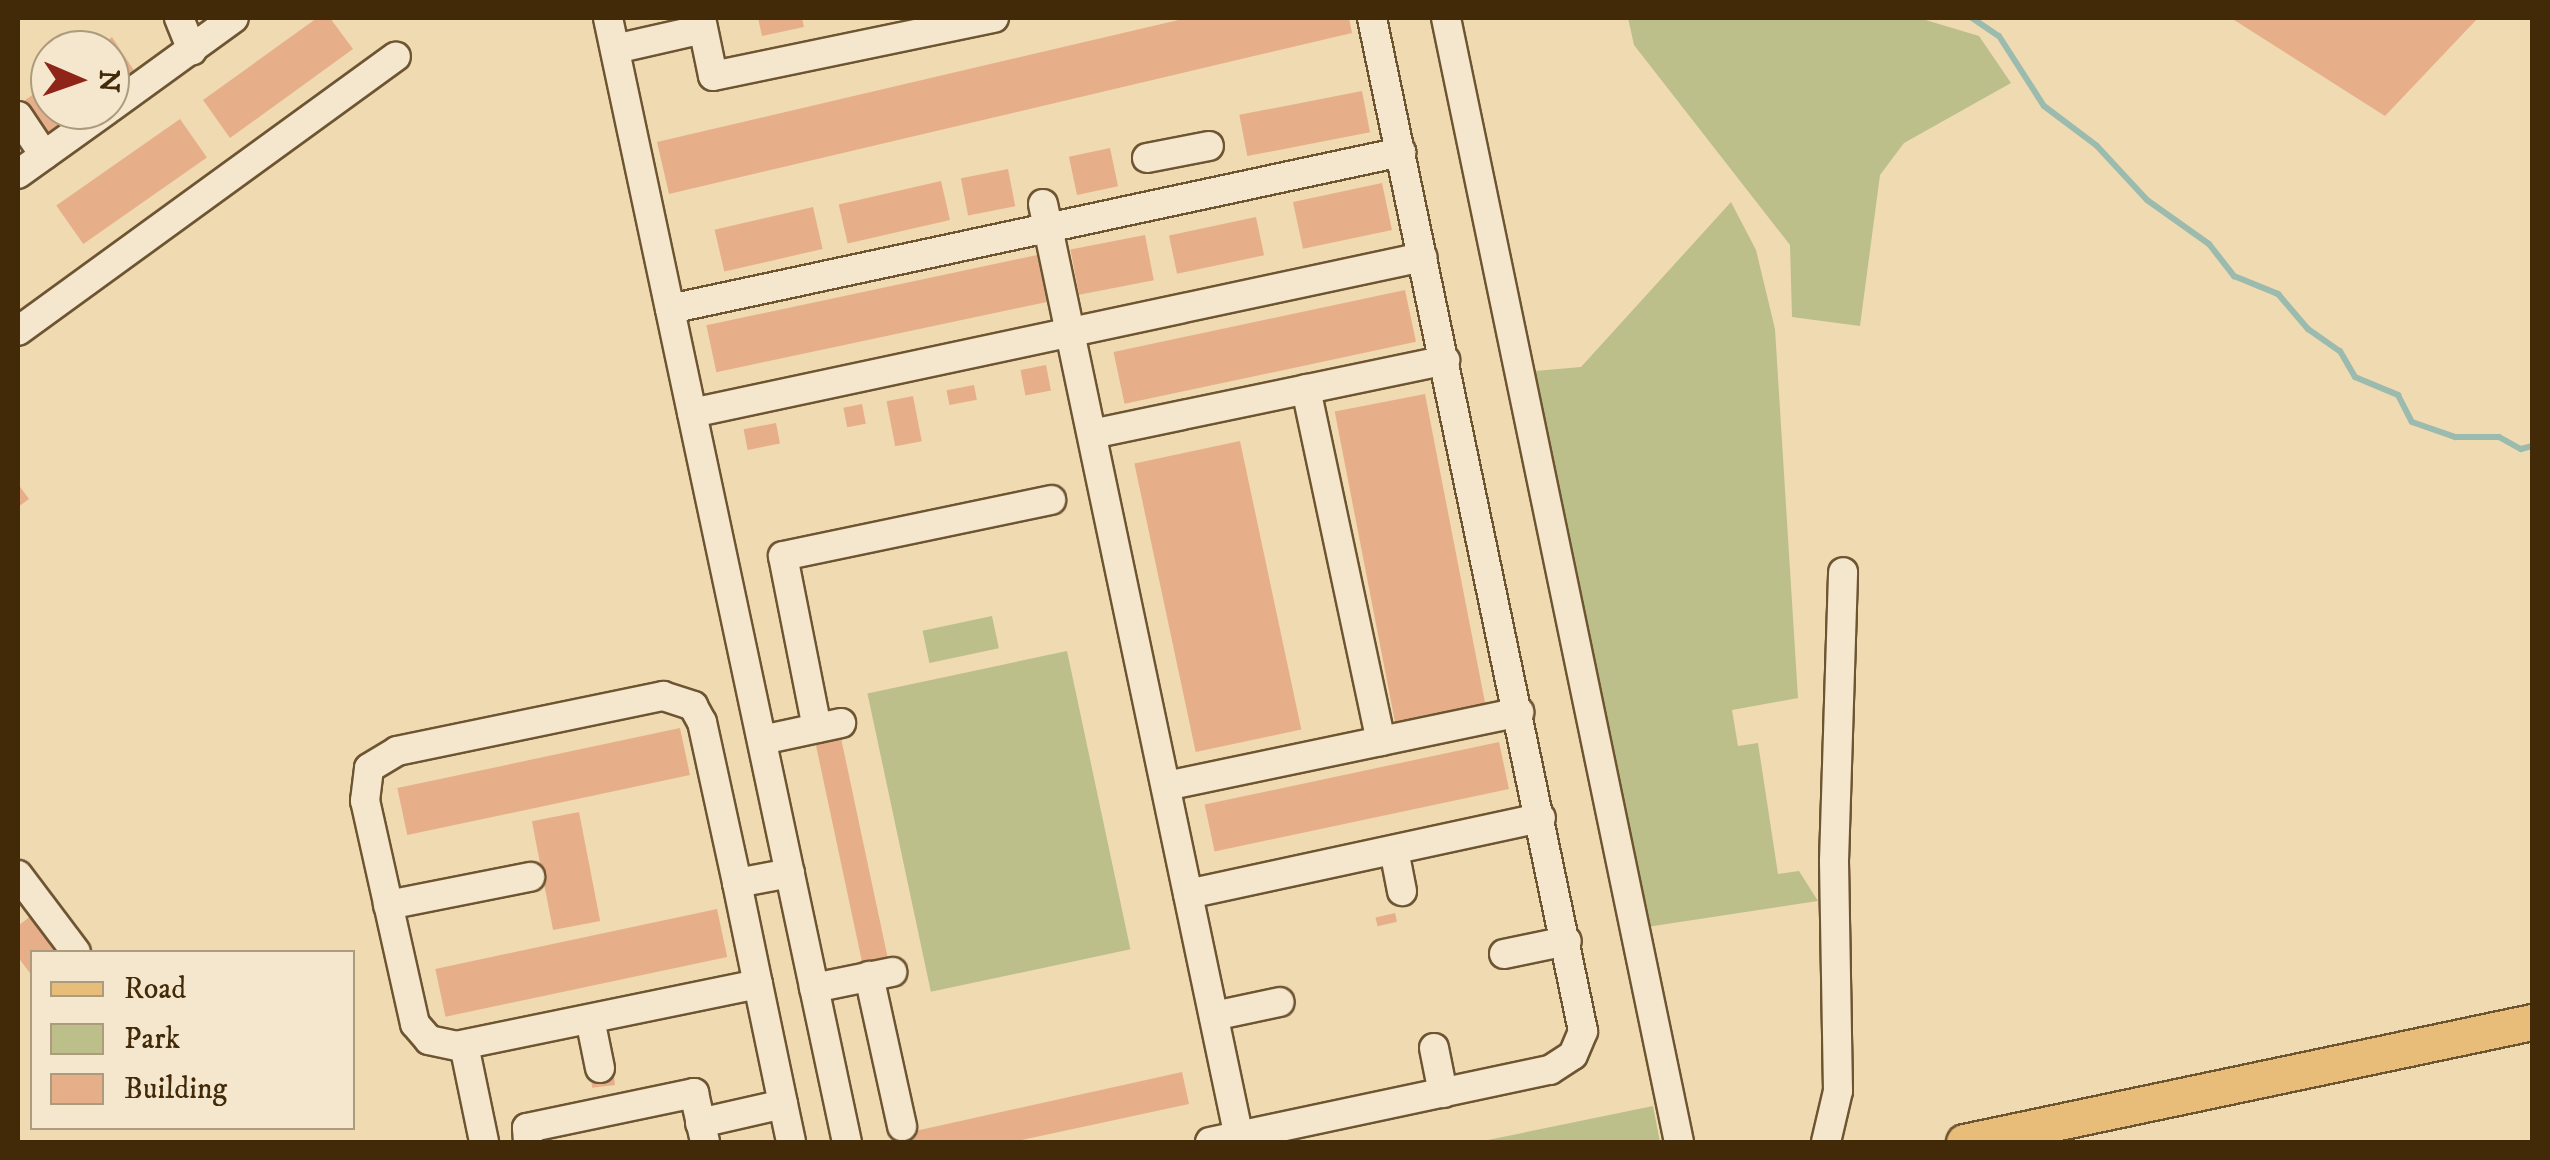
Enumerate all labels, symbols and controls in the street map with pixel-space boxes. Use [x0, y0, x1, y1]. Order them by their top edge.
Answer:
north arrow [30, 30, 130, 130]
text: N [91, 69, 126, 93]
legend [30, 950, 355, 1130]
text: Road [124, 971, 186, 1008]
text: Park [124, 1021, 180, 1058]
text: Building [124, 1071, 227, 1108]

